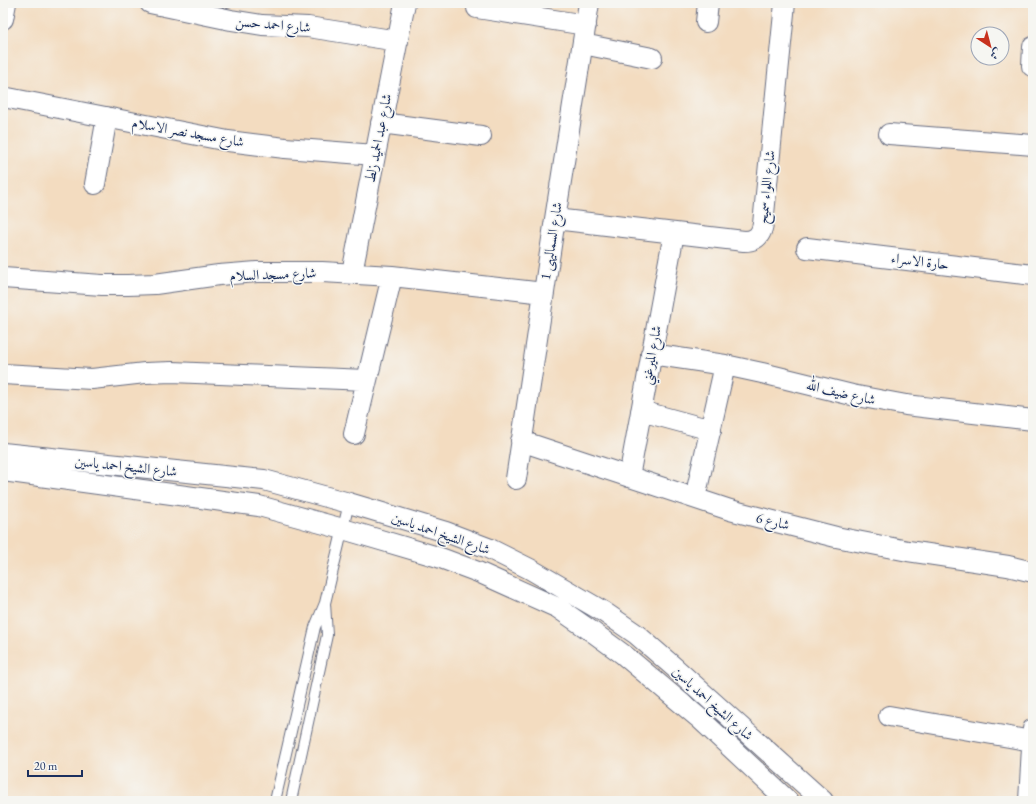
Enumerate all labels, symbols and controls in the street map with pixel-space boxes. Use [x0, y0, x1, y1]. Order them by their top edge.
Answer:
street label: شارع احمد حسن [234, 12, 311, 39]
north arrow [970, 26, 1010, 66]
text: ش [987, 45, 1004, 63]
street label: شارع عبد الحميد زلط [361, 92, 398, 184]
street label: شارع مسجد نصر الاسلام [130, 113, 246, 155]
street label: شارع اللواء سميح [753, 149, 783, 225]
street label: شارع السماليهى 1 [536, 201, 569, 282]
street label: حارة الاسراء [890, 249, 950, 274]
street label: شارع مسجد السلام [229, 263, 317, 289]
street label: شارع الميرغني [637, 324, 669, 387]
street label: شارع ضيف الله [804, 373, 878, 412]
street label: شارع الشيخ احمد ياسين [74, 452, 178, 484]
street label: شارع الشيخ احمد ياسين [388, 508, 493, 562]
street label: شارع 6 [754, 508, 792, 537]
street label: شارع الشيخ احمد ياسين [666, 662, 757, 747]
scale bar [28, 752, 82, 778]
text: 20 m [34, 758, 58, 774]

